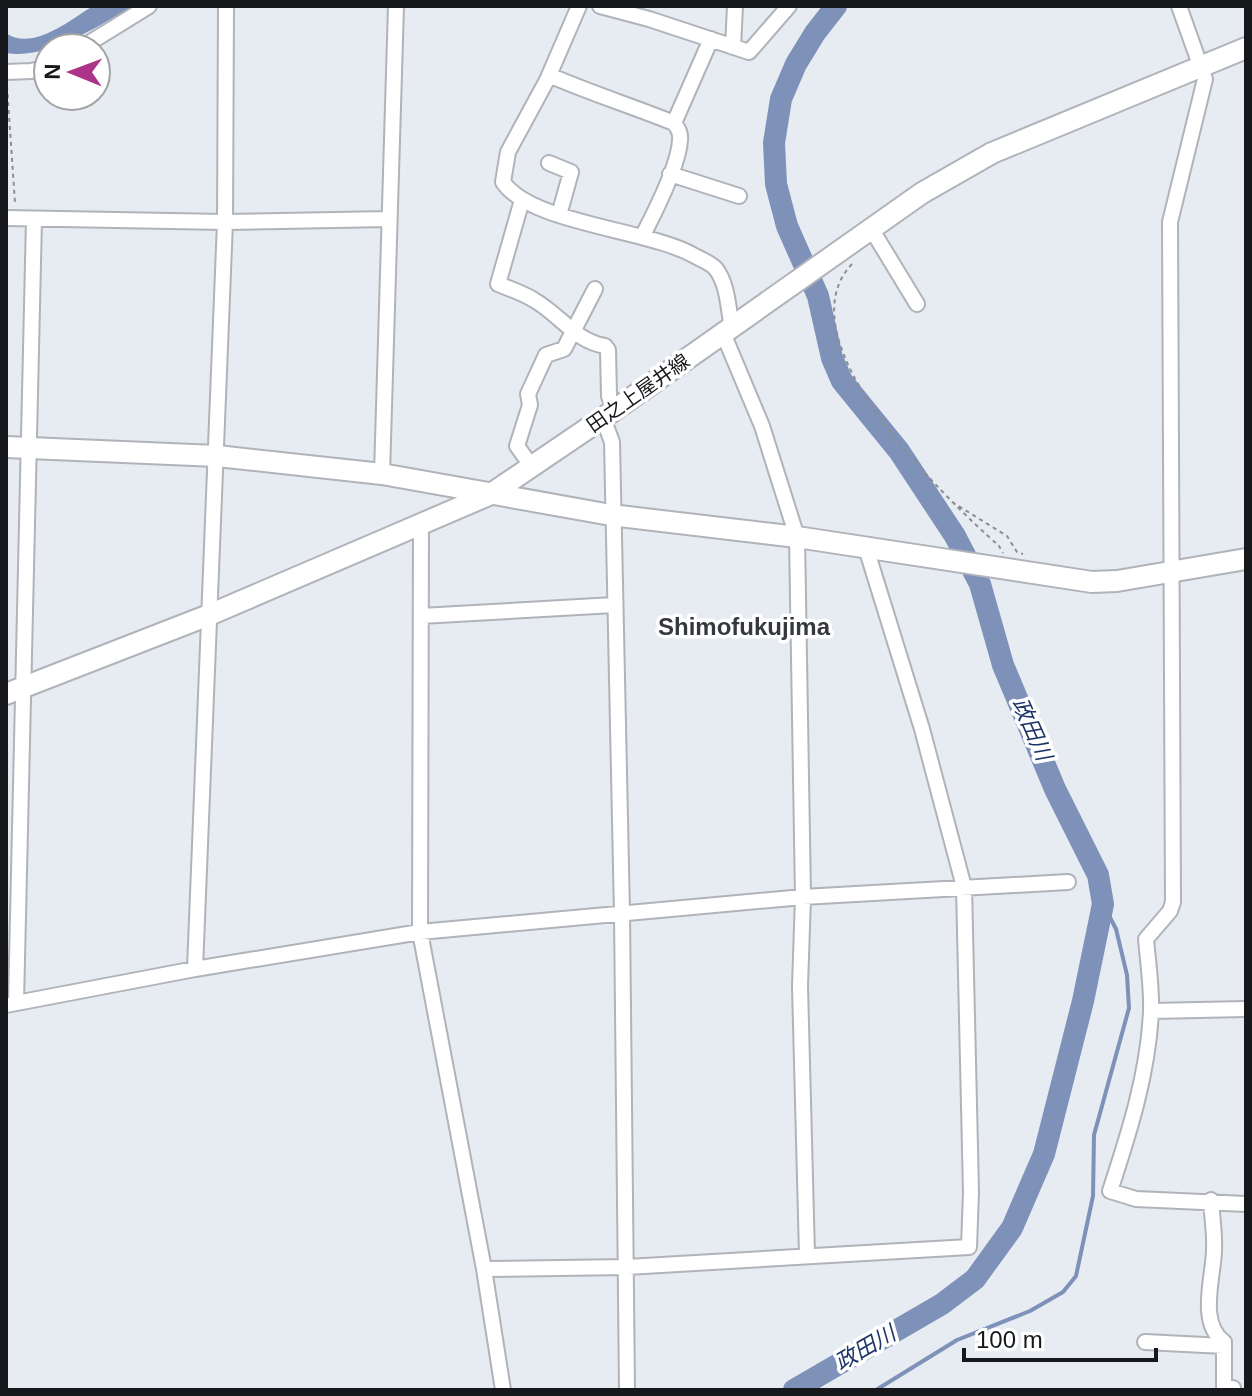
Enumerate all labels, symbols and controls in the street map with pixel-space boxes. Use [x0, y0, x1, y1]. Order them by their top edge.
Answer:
north arrow [32, 32, 112, 112]
text: N [40, 63, 65, 80]
street label: 田之上屋井線 [583, 350, 693, 436]
district label: Shimofukujima [658, 613, 831, 640]
water label: 政田川 [1007, 694, 1058, 766]
scale bar [964, 1312, 1156, 1362]
water label: 政田川 [830, 1320, 902, 1375]
text: 100 m [976, 1326, 1043, 1353]

